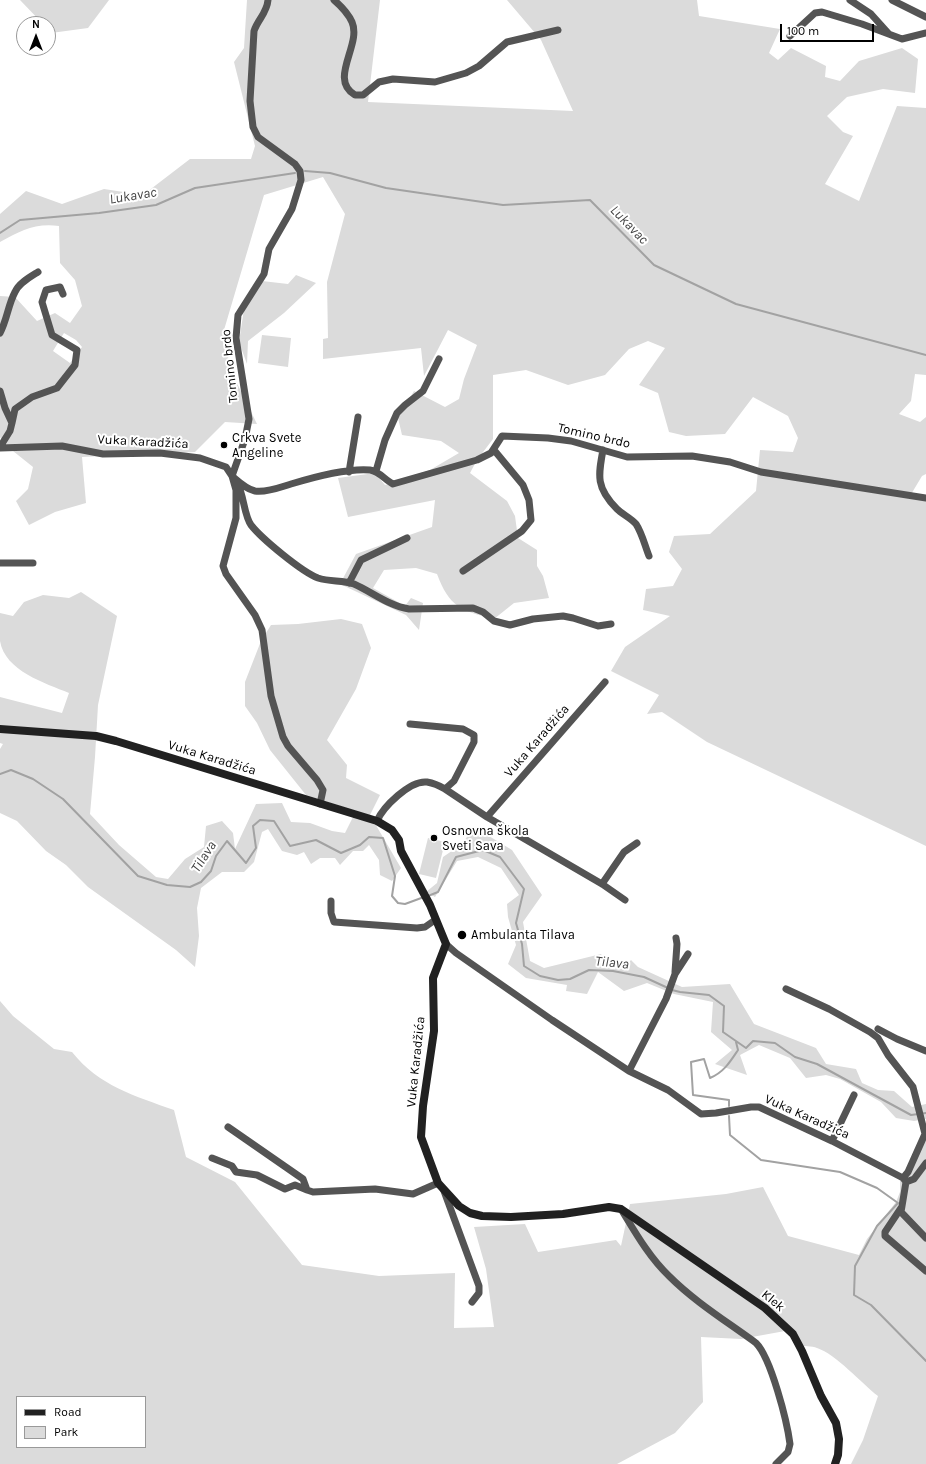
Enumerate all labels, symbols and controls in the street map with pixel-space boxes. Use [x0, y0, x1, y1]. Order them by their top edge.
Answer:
north arrow [16, 16, 56, 56]
scale bar [782, 16, 876, 42]
text: N [32, 18, 40, 31]
text: 100 m [787, 24, 819, 38]
water label: Lukavac [108, 184, 158, 208]
water label: Lukavac [606, 202, 652, 248]
street label: Tomino brdo [218, 328, 242, 404]
street label: Tomino brdo [556, 420, 632, 452]
place label: Crkva Svete Angeline [232, 430, 301, 461]
street label: Vuka Karadžića [97, 432, 189, 452]
marker: Crkva Svete Angeline [219, 440, 229, 450]
street label: Vuka Karadžića [501, 701, 573, 781]
street label: Vuka Karadžića [166, 737, 258, 779]
place label: Osnovna škola Sveti Sava [442, 823, 529, 854]
marker: Osnovna škola Sveti Sava [429, 833, 439, 843]
water label: Tilava [188, 838, 220, 876]
place label: Ambulanta Tilava [471, 927, 575, 943]
marker: Ambulanta Tilava [456, 929, 468, 941]
water label: Tilava [594, 953, 630, 973]
street label: Vuka Karadžića [403, 1016, 429, 1108]
street label: Vuka Karadžića [762, 1091, 852, 1143]
street label: Klek [758, 1287, 788, 1315]
legend [16, 1396, 146, 1448]
text: Road [54, 1405, 82, 1419]
text: Park [54, 1425, 78, 1439]

